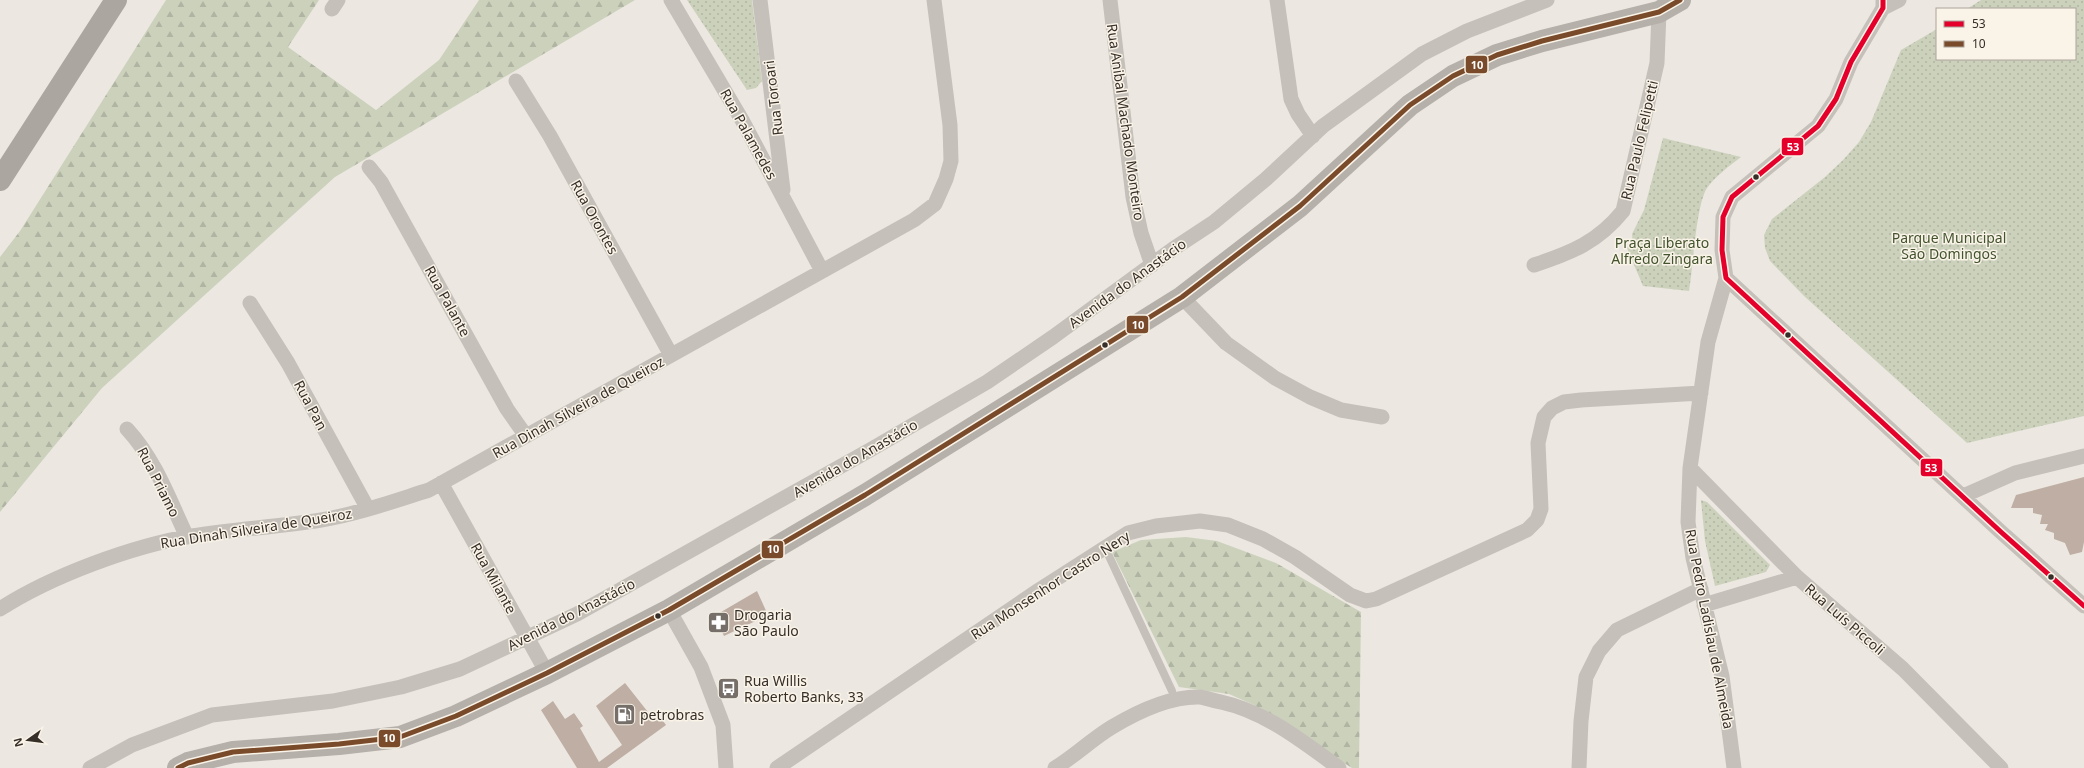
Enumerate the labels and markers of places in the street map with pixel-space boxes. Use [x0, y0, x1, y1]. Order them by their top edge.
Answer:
unlabelled marker [1751, 172, 1761, 182]
unlabelled marker [1783, 330, 1793, 340]
unlabelled marker [1100, 340, 1110, 350]
unlabelled marker [2046, 572, 2056, 582]
place label: Drogaria São Paulo [734, 605, 799, 640]
pharmacy icon: Drogaria São Paulo [706, 609, 732, 635]
unlabelled marker [653, 611, 663, 621]
place label: Rua Willis Roberto Banks, 33 [744, 671, 864, 706]
bus stop icon: Rua Willis Roberto Banks, 33 [716, 675, 742, 701]
fuel station icon: petrobras [612, 701, 638, 727]
place label: petrobras [640, 705, 704, 724]

